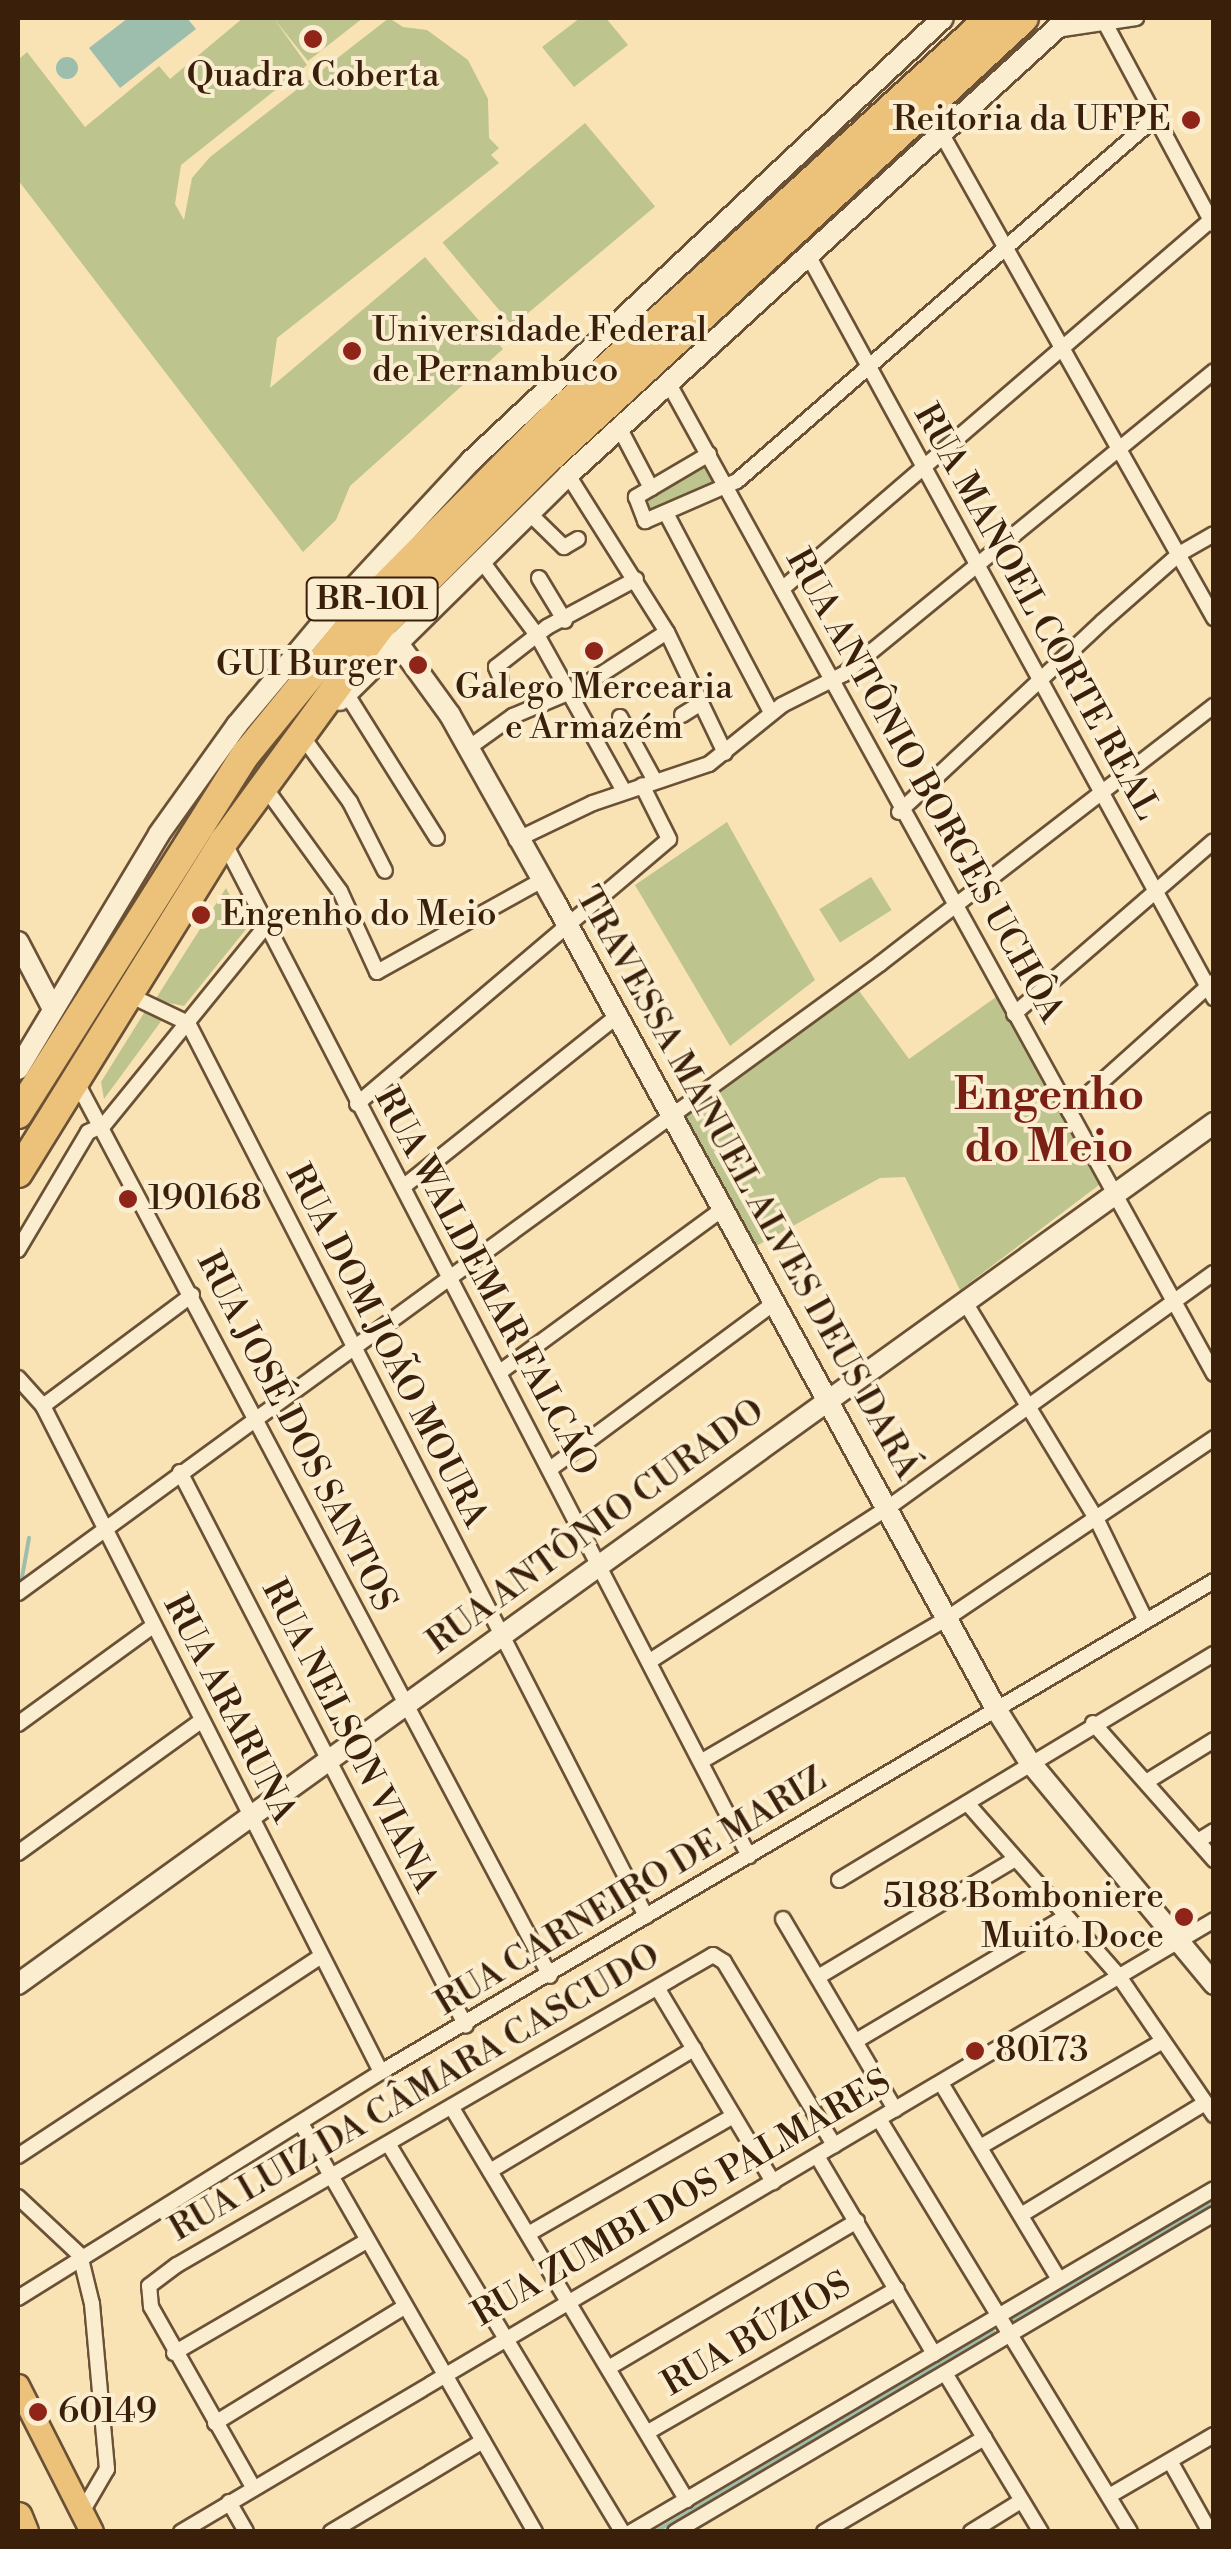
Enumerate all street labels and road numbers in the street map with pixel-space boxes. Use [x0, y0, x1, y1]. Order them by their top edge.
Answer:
street label: RUA MANOEL CORTE REAL [904, 397, 1168, 827]
street label: RUA ANTÔNIO BORGES UCHÔA [776, 542, 1072, 1030]
road number: BR-101 [304, 572, 440, 626]
street label: TRAVESSA MANUEL ALVES DEUS DARÁ [566, 879, 928, 1487]
street label: RUA WALDEMAR FALCÃO [365, 1080, 605, 1484]
street label: RUA DOM JOÃO MOURA [276, 1157, 496, 1535]
street label: RUA JOSÉ DOS SANTOS [187, 1245, 405, 1619]
street label: RUA ANTÔNIO CURADO [419, 1391, 773, 1663]
street label: RUA NELSON VIANA [252, 1573, 446, 1899]
street label: RUA ARARUNA [154, 1588, 304, 1830]
street label: RUA CARNEIRO DE MARIZ [428, 1759, 834, 2025]
street label: RUA LUIZ DA CÂMARA CASCUDO [162, 1935, 668, 2251]
street label: RUA ZUMBI DOS PALMARES [465, 2062, 899, 2336]
street label: RUA BÚZIOS [655, 2264, 859, 2406]

